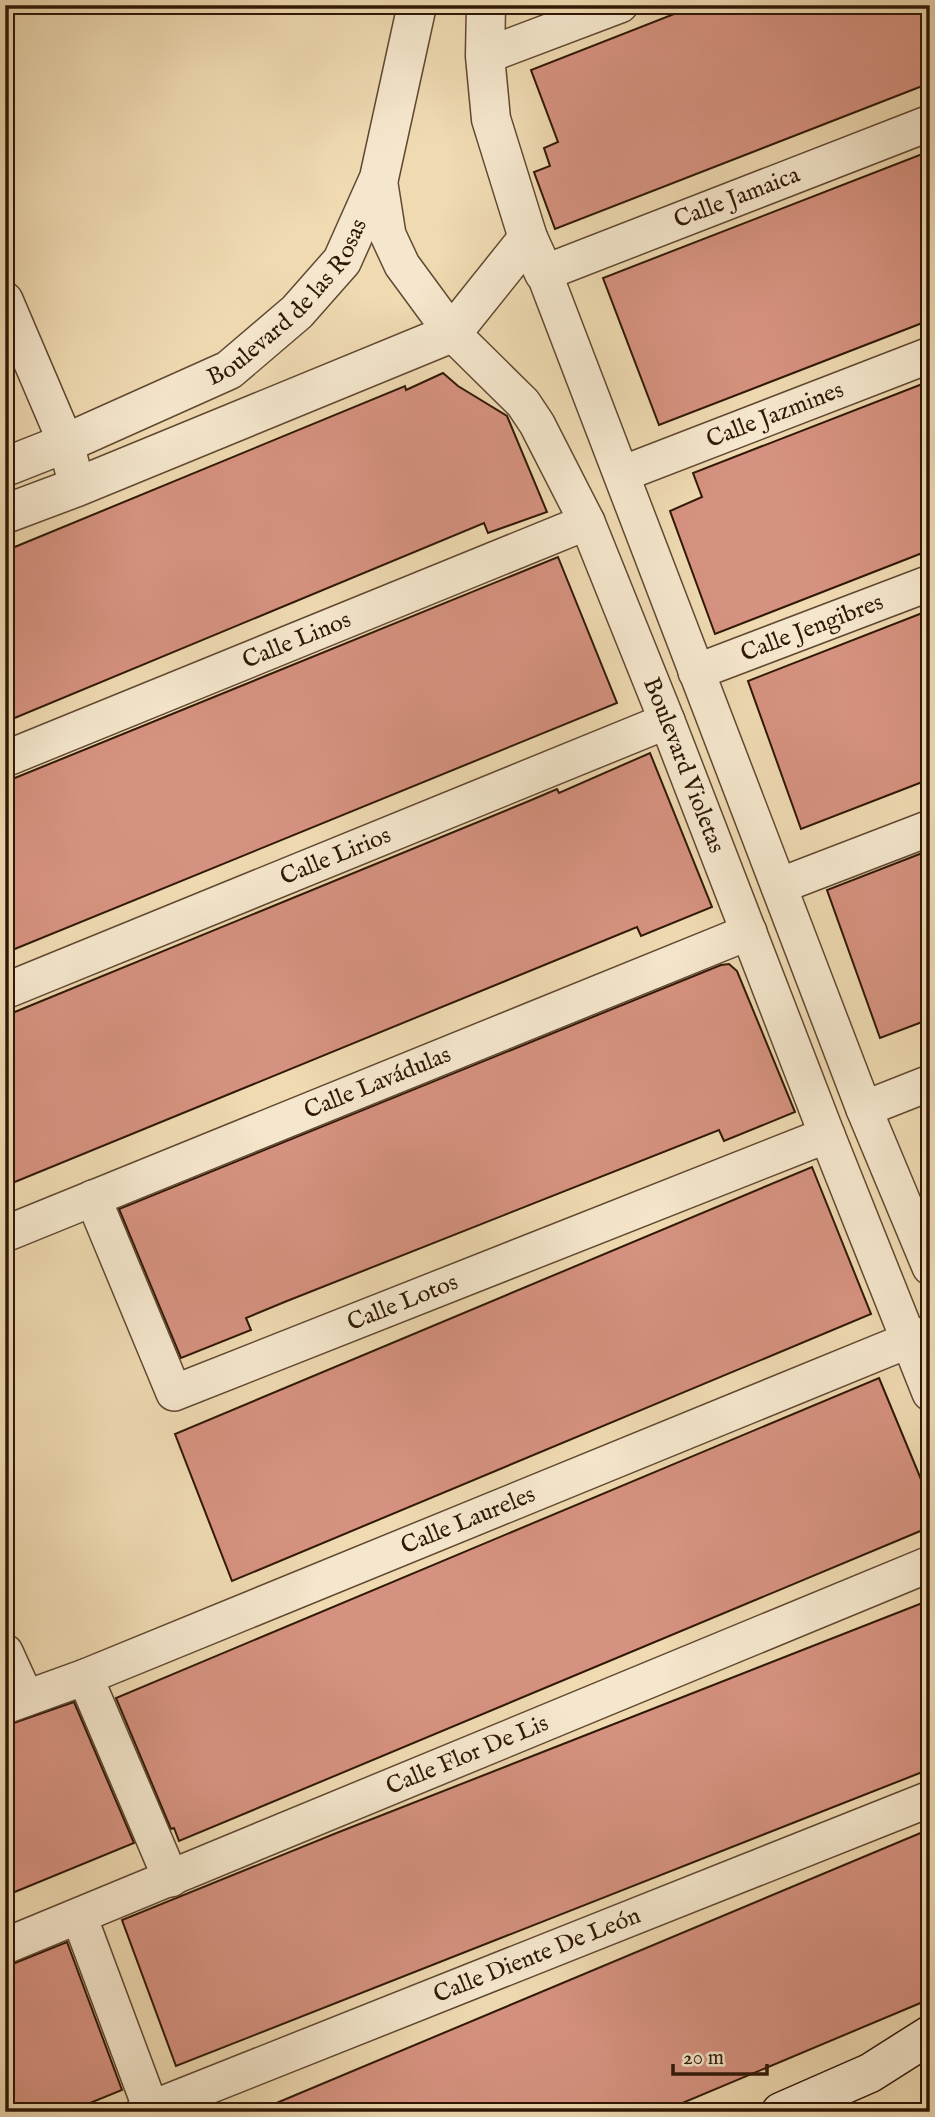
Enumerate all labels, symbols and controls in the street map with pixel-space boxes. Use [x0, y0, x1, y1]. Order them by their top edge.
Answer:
street label: Calle Jamaica [670, 160, 805, 236]
street label: Boulevard de las Rosas [202, 214, 374, 393]
street label: Calle Jazmines [702, 374, 848, 455]
street label: Calle Jengibres [736, 587, 888, 669]
street label: Calle Linos [238, 604, 356, 676]
street label: Boulevard Violetas [636, 673, 732, 857]
street label: Calle Lirios [276, 820, 395, 893]
street label: Calle Lavádulas [300, 1039, 455, 1126]
street label: Calle Lotos [343, 1267, 463, 1339]
street label: Calle Laureles [396, 1479, 540, 1562]
street label: Calle Flor De Lis [381, 1708, 553, 1802]
street label: Calle Diente De León [429, 1900, 645, 2010]
scale bar [673, 2033, 767, 2077]
text: 20 m [683, 2045, 724, 2072]

